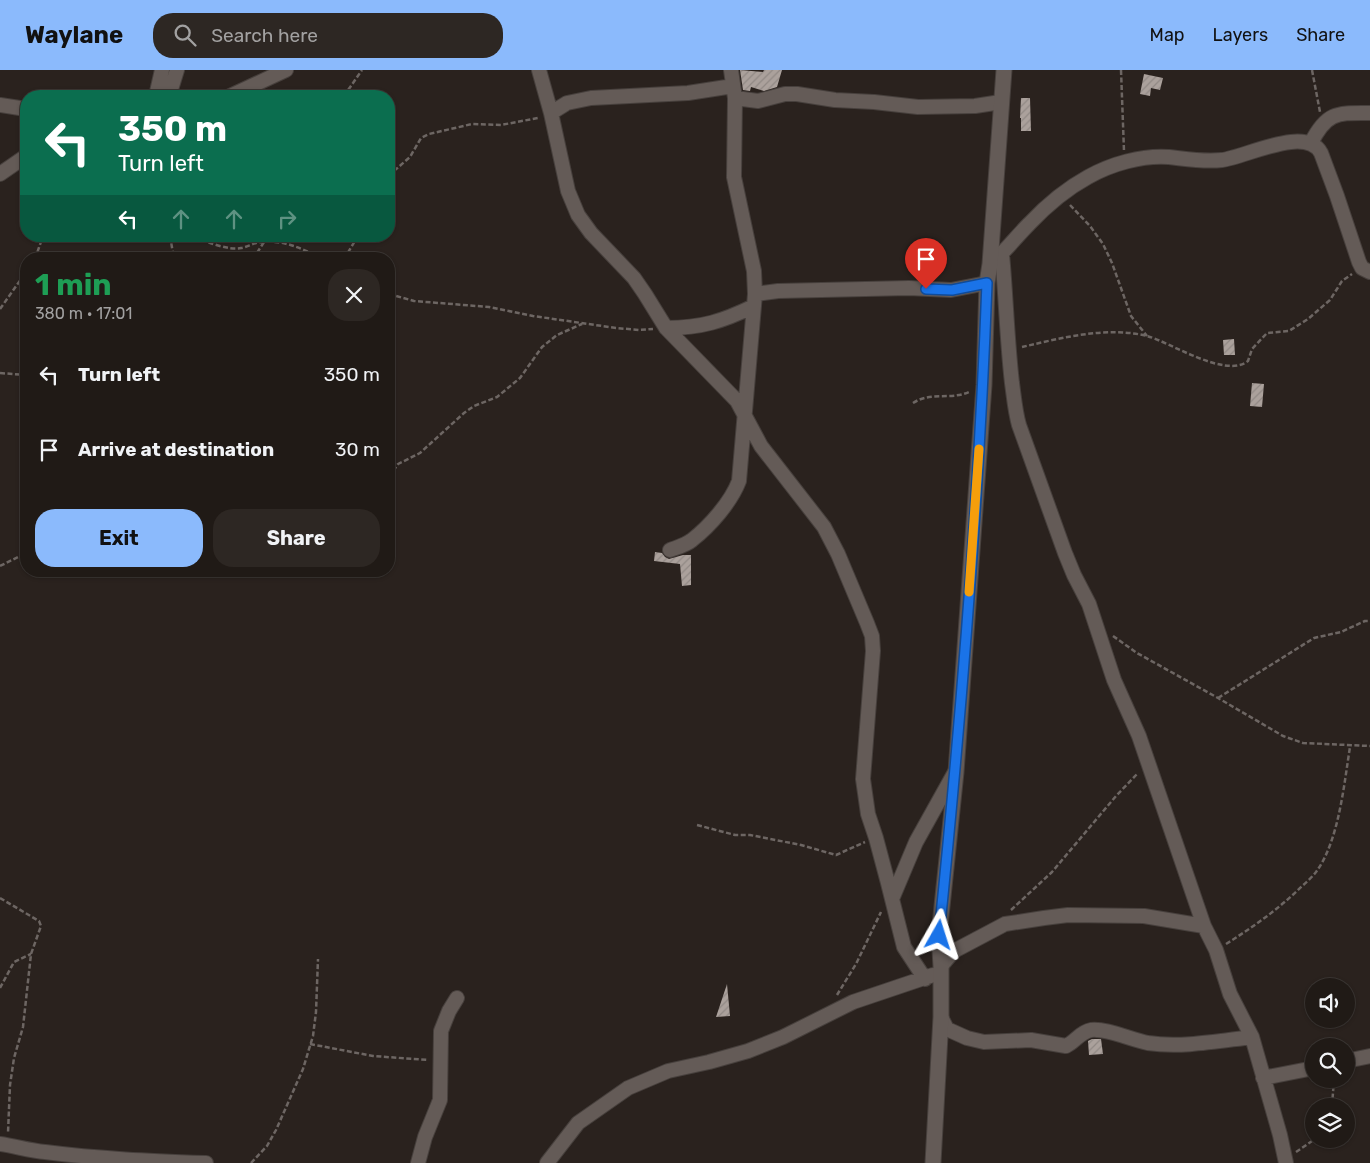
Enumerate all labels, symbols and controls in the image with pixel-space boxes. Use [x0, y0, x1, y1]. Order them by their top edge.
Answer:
search box [153, 13, 503, 58]
text: Waylane [25, 21, 123, 49]
icon: search [171, 21, 199, 49]
text: Search here [211, 24, 318, 47]
text: Map [1150, 24, 1185, 46]
text: Layers [1213, 24, 1268, 46]
text: Share [1296, 24, 1345, 46]
text: 350 m [118, 108, 227, 150]
icon: left [35, 110, 100, 175]
text: Turn left [118, 150, 204, 177]
icon: left [114, 205, 142, 233]
icon: ahead [167, 205, 195, 233]
icon: ahead [220, 205, 248, 233]
icon: right [273, 205, 301, 233]
pin [905, 238, 947, 289]
icon: arrive [912, 245, 940, 273]
text: 1 min [35, 267, 112, 303]
button: close [328, 269, 380, 321]
text: 380 m · 17:01 [35, 304, 132, 323]
icon: left [35, 361, 63, 389]
text: Turn left [78, 363, 160, 386]
text: 350 m [324, 363, 380, 386]
icon: arrive [35, 436, 63, 464]
text: Arrive at destination [78, 438, 274, 461]
text: 30 m [335, 438, 380, 461]
button: Exit [35, 509, 203, 567]
button: Share [213, 509, 380, 567]
position arrow [912, 908, 964, 960]
map controls [1305, 978, 1355, 1148]
button: sound [1305, 978, 1355, 1028]
button: search [1305, 1038, 1355, 1088]
button: layers [1305, 1098, 1355, 1148]

